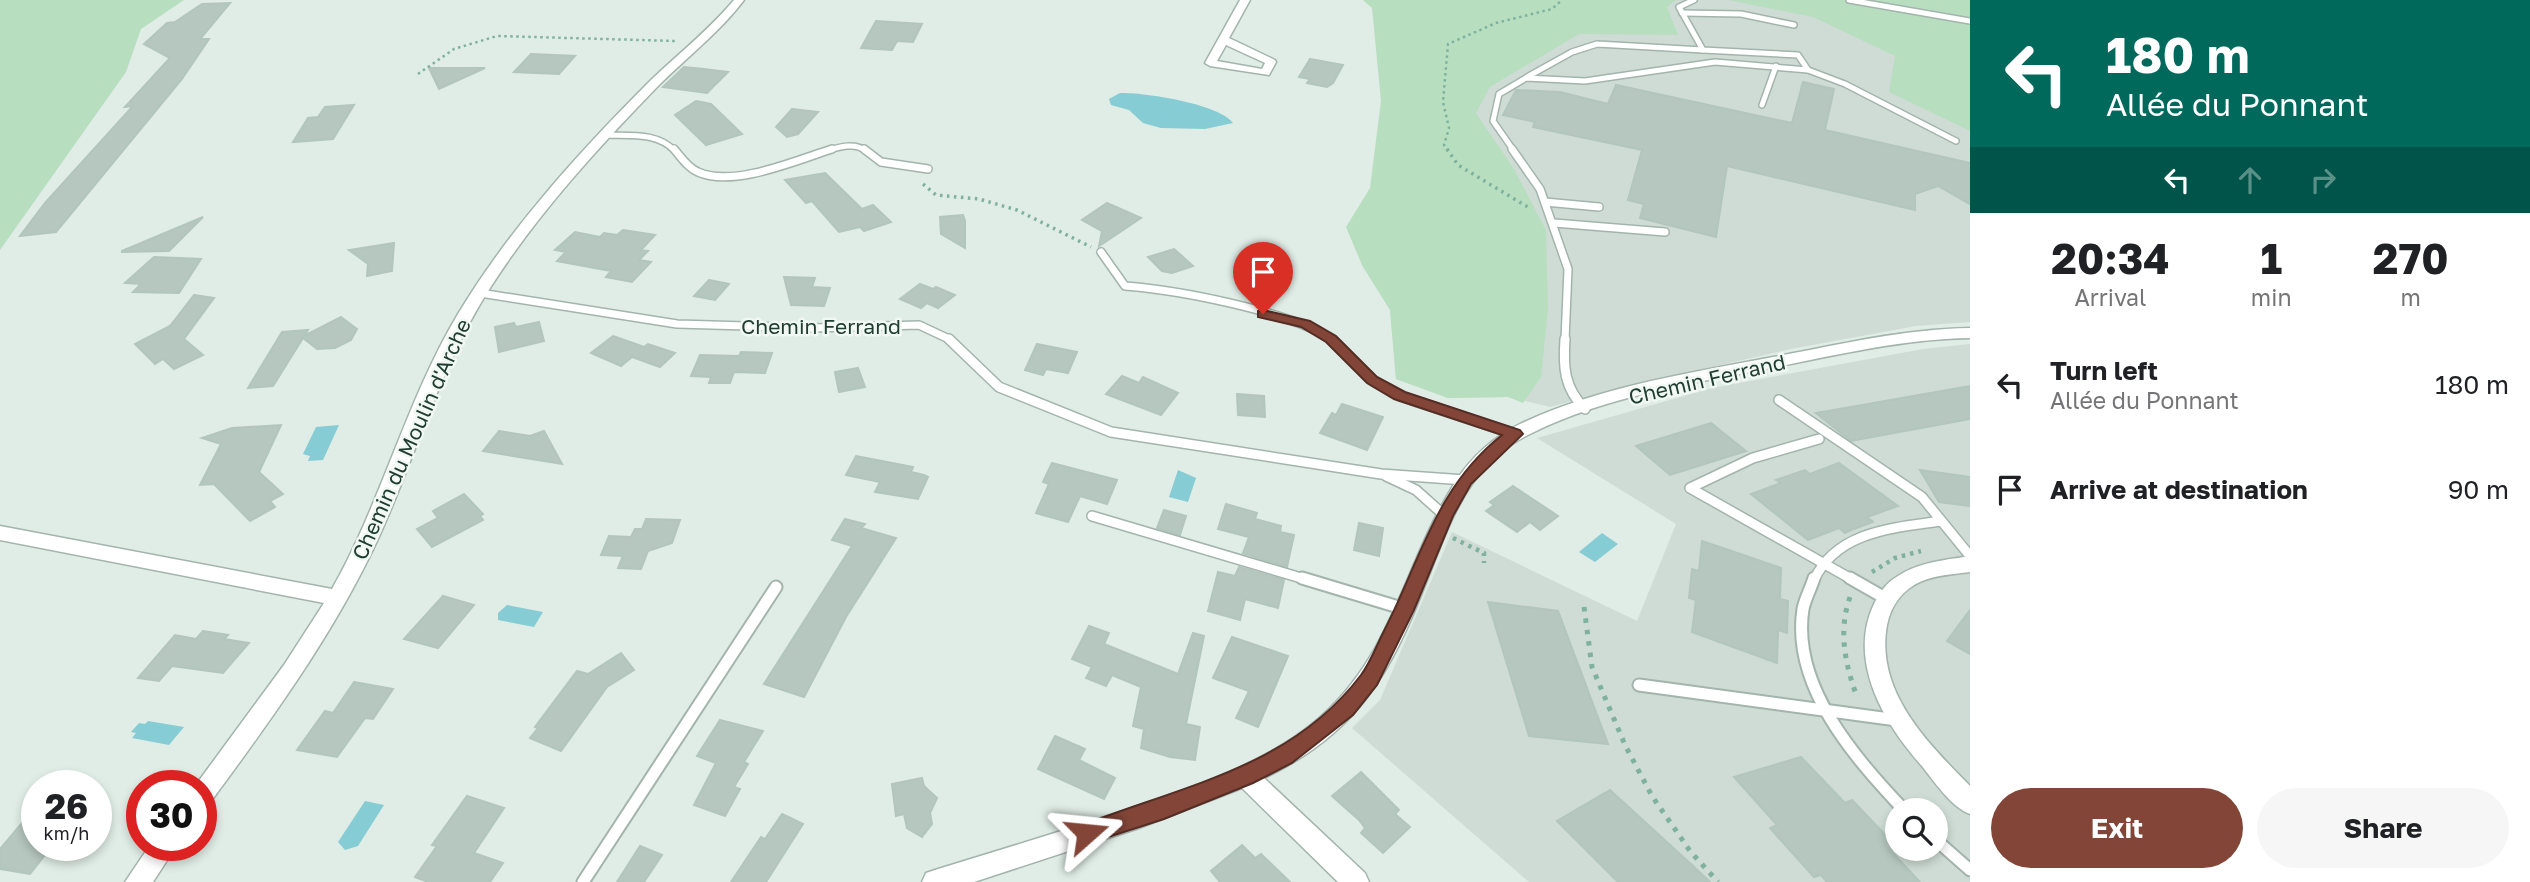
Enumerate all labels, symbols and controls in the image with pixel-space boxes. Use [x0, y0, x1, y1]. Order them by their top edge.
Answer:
text: 180 m [2106, 25, 2250, 84]
icon: left [1991, 28, 2082, 119]
text: Allée du Ponnant [2106, 85, 2369, 123]
icon: left [2158, 161, 2196, 199]
icon: ahead [2231, 161, 2269, 199]
icon: right [2304, 161, 2342, 199]
text: 20:34 [2051, 233, 2170, 283]
text: 1 [2260, 233, 2282, 283]
text: 270 [2373, 233, 2449, 283]
pin [1233, 242, 1293, 314]
icon: arrive [1244, 253, 1282, 291]
text: Arrival [2074, 283, 2146, 311]
text: min [2251, 283, 2292, 311]
text: m [2401, 283, 2421, 311]
street label: Chemin Ferrand [741, 313, 901, 339]
street label: Chemin du Moulin d'Arche [346, 315, 476, 563]
street label: Chemin Ferrand [1626, 348, 1788, 410]
text: Turn left [2050, 355, 2158, 386]
icon: left [1991, 366, 2029, 404]
text: 180 m [2435, 369, 2509, 400]
text: Allée du Ponnant [2050, 386, 2239, 414]
icon: arrive [1991, 471, 2029, 509]
text: Arrive at destination [2050, 474, 2308, 505]
text: 90 m [2448, 474, 2509, 505]
speed limit sign: 30 [126, 770, 217, 861]
text: 26 [45, 785, 88, 827]
button: Exit [1991, 788, 2243, 868]
button: Share [2257, 788, 2509, 868]
position arrow [1050, 796, 1124, 870]
map controls [1885, 798, 1948, 861]
button: search [1885, 798, 1948, 861]
text: km/h [44, 822, 89, 844]

